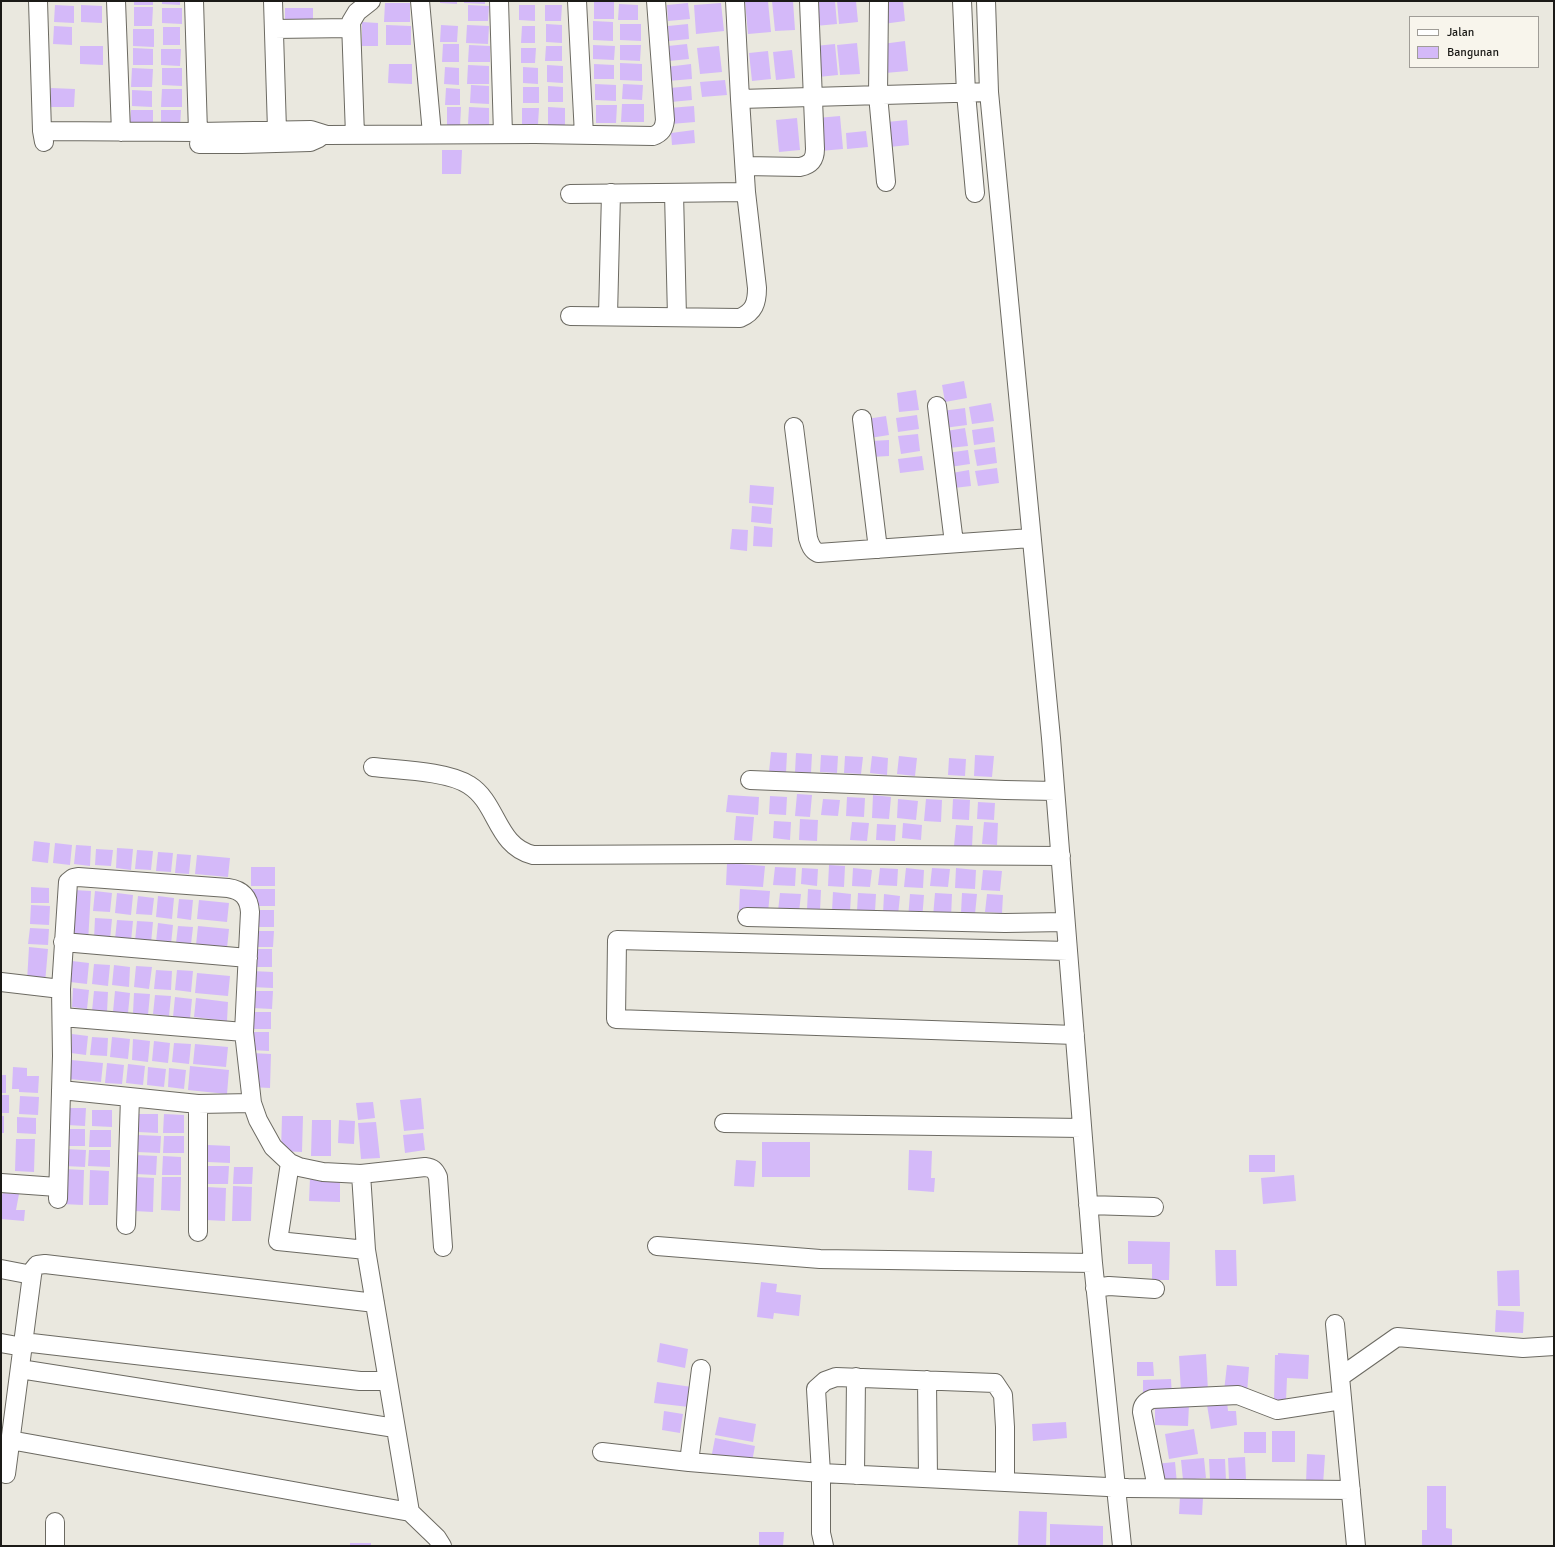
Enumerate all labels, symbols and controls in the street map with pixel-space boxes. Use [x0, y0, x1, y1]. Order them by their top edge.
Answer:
legend [1409, 16, 1539, 68]
text: Jalan [1447, 25, 1474, 40]
text: Bangunan [1447, 45, 1499, 60]

